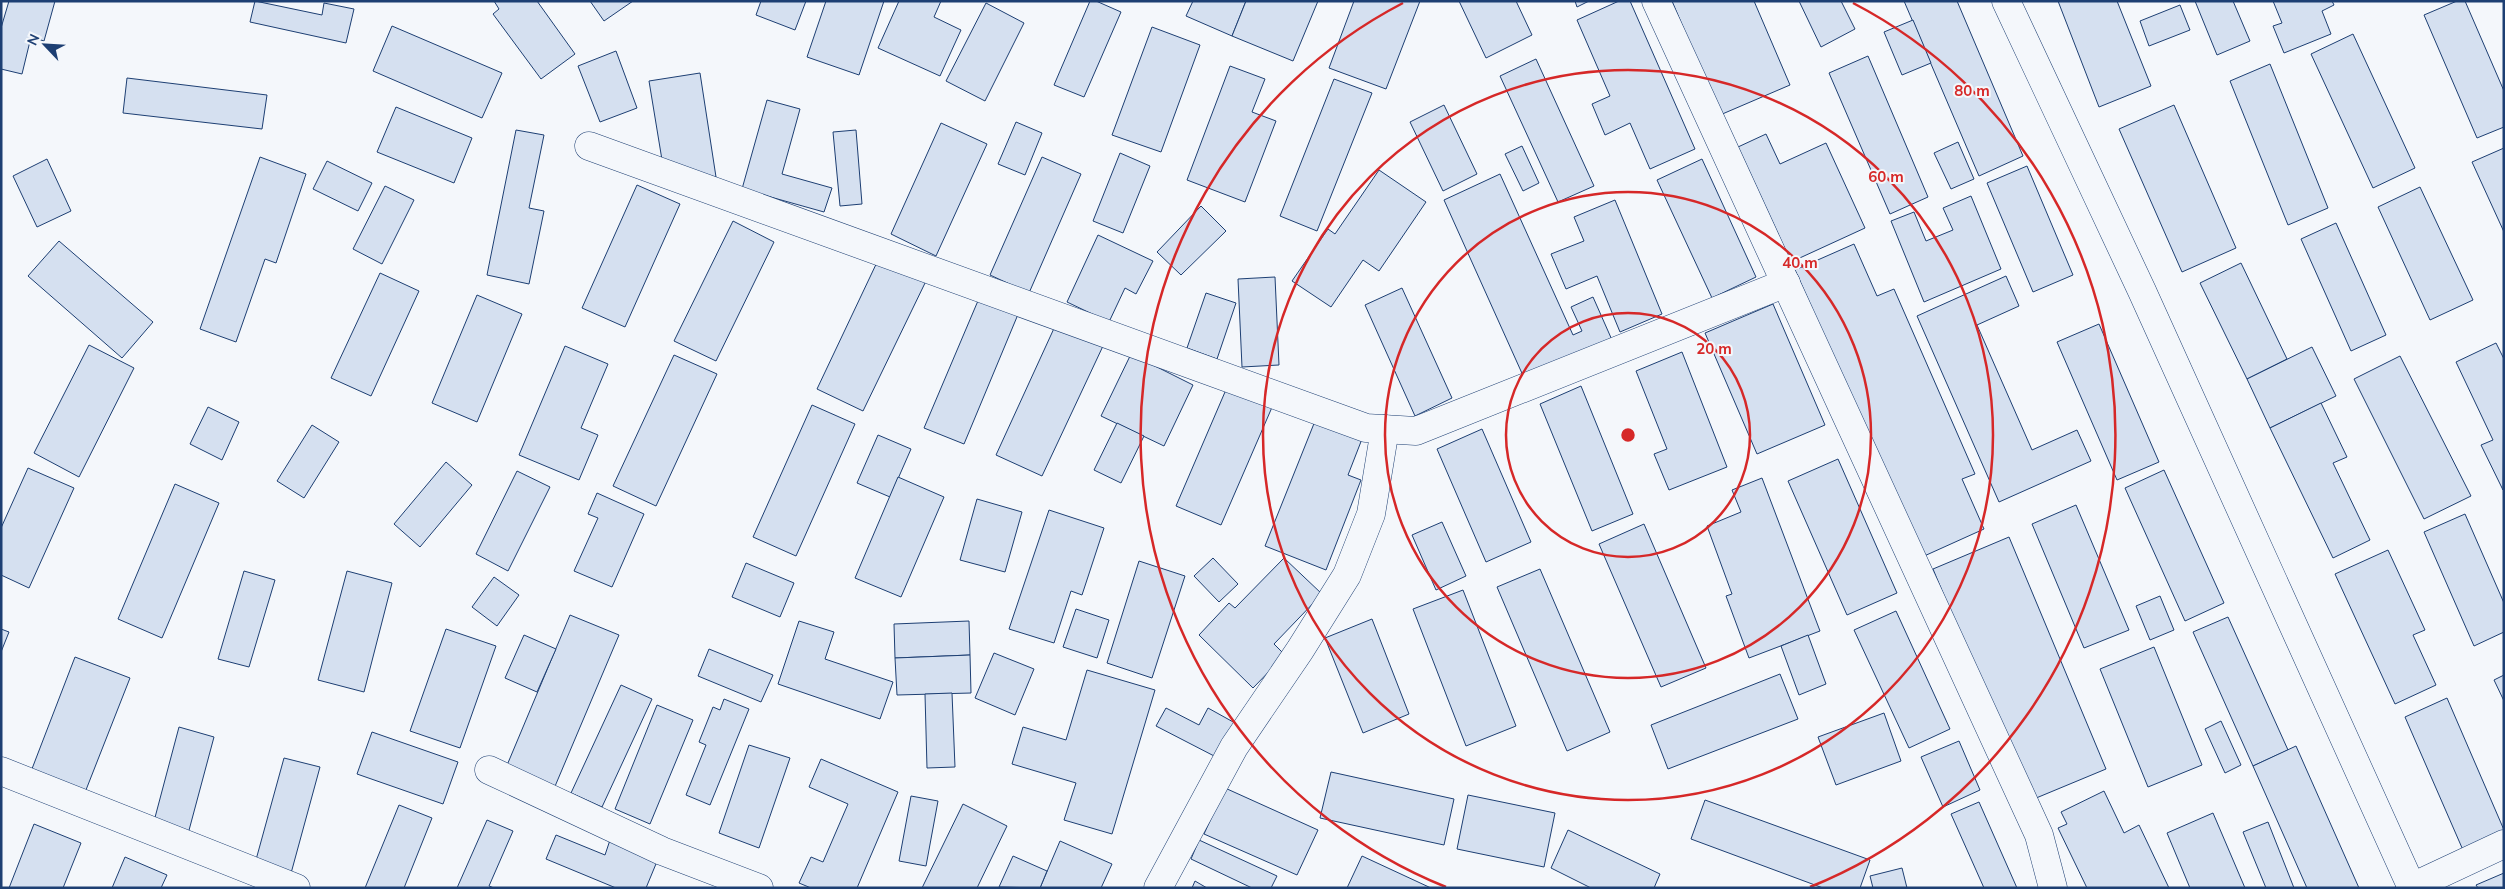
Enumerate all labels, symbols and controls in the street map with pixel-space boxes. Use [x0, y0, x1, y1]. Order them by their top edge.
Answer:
north arrow [20, 20, 70, 70]
text: N [23, 31, 44, 48]
text: 80 m [1954, 81, 1990, 100]
text: 60 m [1868, 167, 1904, 186]
text: 40 m [1782, 253, 1818, 272]
text: 20 m [1696, 339, 1732, 358]
centre of rings [1619, 426, 1637, 444]

